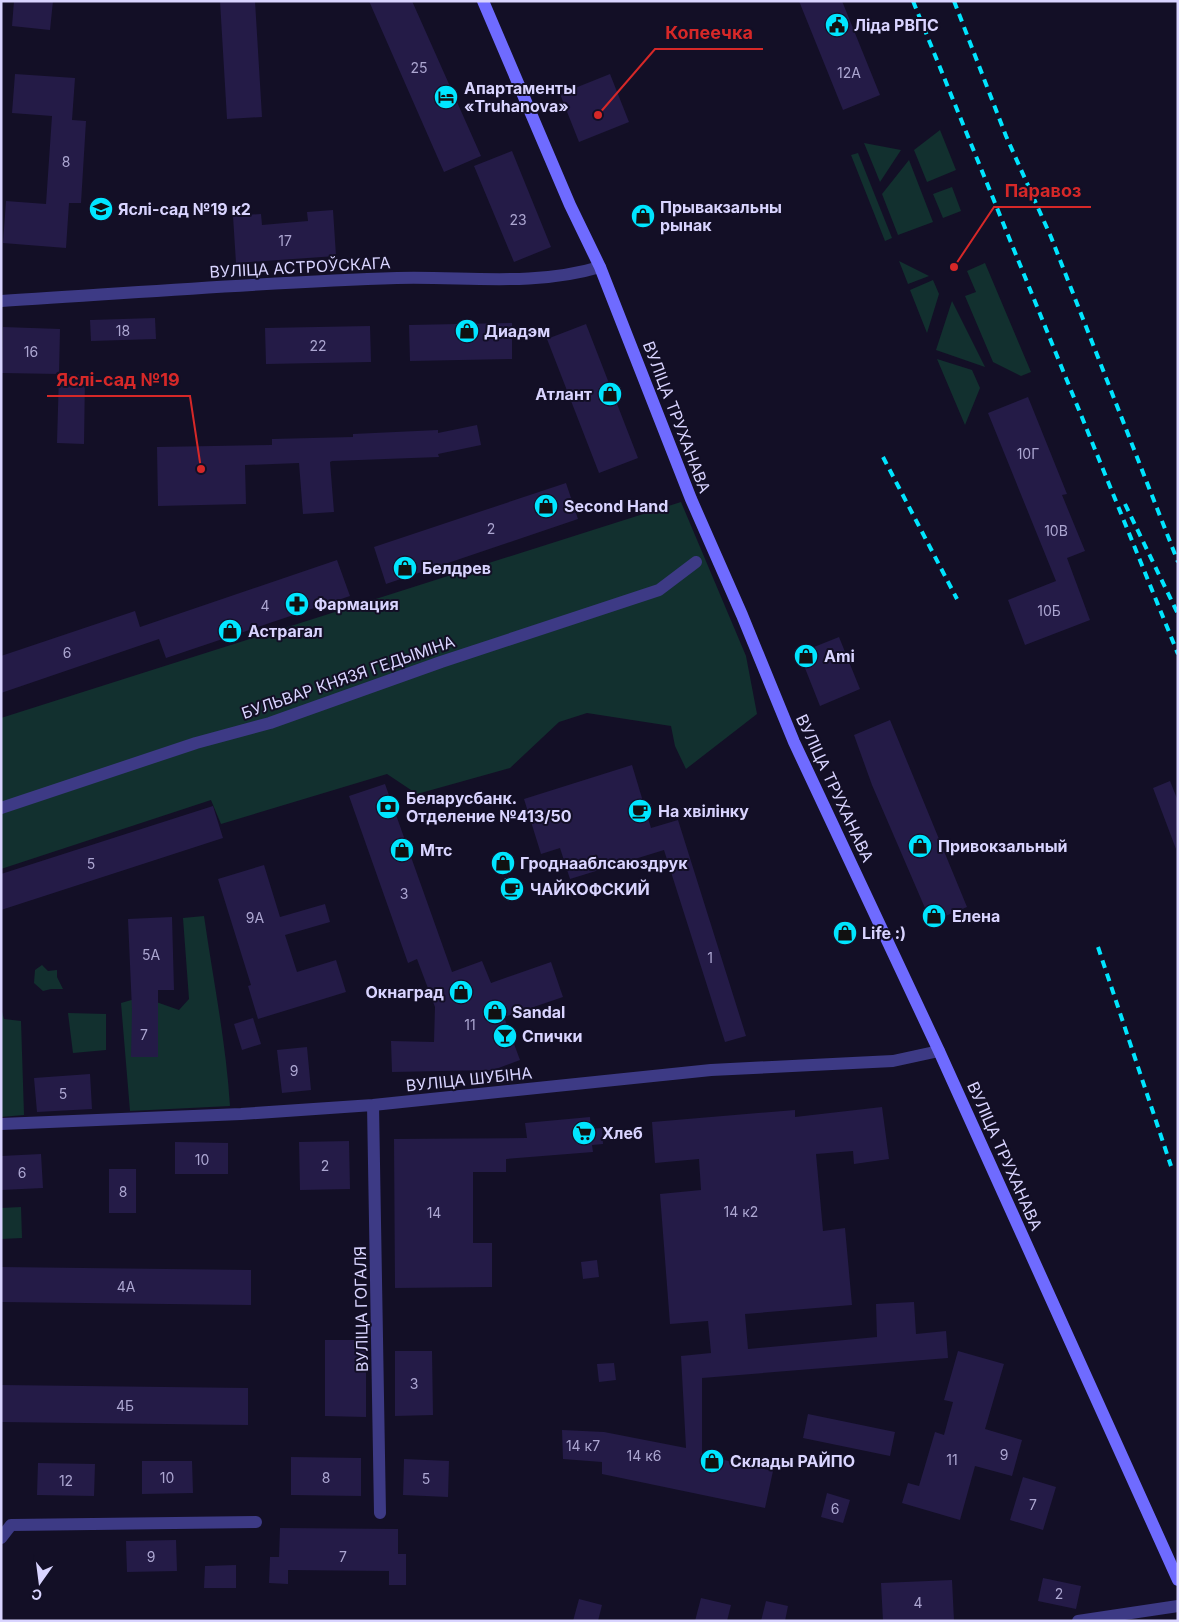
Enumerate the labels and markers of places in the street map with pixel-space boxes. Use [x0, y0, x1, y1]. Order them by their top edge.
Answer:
public building icon: Ліда РВПС [824, 12, 850, 38]
place label: Ліда РВПС [854, 15, 939, 35]
callout: Копеечка [655, 16, 763, 49]
place label: Апартаменты «Truhanova» [464, 78, 576, 116]
hotel icon: Апартаменты «Truhanova» [433, 84, 459, 110]
callout: Паравоз [994, 174, 1091, 207]
school or university icon: Яслі-сад №19 к2 [88, 196, 114, 222]
place label: Прывакзальны рынак [660, 197, 782, 235]
place label: Яслі-сад №19 к2 [118, 199, 251, 219]
shop icon: Прывакзальны рынак [630, 203, 656, 229]
shop icon: Диадэм [454, 318, 480, 344]
place label: Диадэм [484, 321, 550, 341]
callout: Яслі-сад №19 [47, 363, 190, 396]
shop icon: Атлант [597, 381, 623, 407]
place label: Атлант [535, 384, 592, 404]
shop icon: Second Hand [533, 493, 559, 519]
place label: Second Hand [564, 496, 668, 516]
shop icon: Белдрев [392, 555, 418, 581]
place label: Белдрев [422, 558, 491, 578]
pharmacy icon: Фармация [284, 591, 310, 617]
place label: Фармация [314, 594, 399, 614]
shop icon: Астрагал [217, 618, 243, 644]
place label: Астрагал [248, 621, 323, 641]
shop icon: Ami [793, 643, 819, 669]
place label: Ami [824, 646, 855, 666]
place label: Беларусбанк. Отделение №413/50 [406, 788, 572, 826]
bank icon: Беларусбанк. Отделение №413/50 [375, 794, 401, 820]
cafe icon: На хвілінку [627, 798, 653, 824]
place label: На хвілінку [658, 801, 749, 821]
shop icon: Привокзальный [907, 833, 933, 859]
place label: Привокзальный [938, 836, 1068, 856]
shop icon: Мтс [389, 837, 415, 863]
place label: Мтс [420, 840, 452, 860]
shop icon: Гроднааблсаюздрук [490, 850, 516, 876]
place label: Гроднааблсаюздрук [520, 853, 688, 873]
cafe icon: ЧАЙКОФСКИЙ [499, 876, 525, 902]
place label: ЧАЙКОФСКИЙ [530, 879, 650, 899]
shop icon: Елена [921, 903, 947, 929]
place label: Елена [952, 906, 1000, 926]
shop icon: Life :) [832, 920, 858, 946]
place label: Life :) [862, 923, 906, 943]
shop icon: Окнаград [448, 979, 474, 1005]
place label: Окнаград [366, 982, 444, 1002]
shop icon: Sandal [482, 999, 508, 1025]
place label: Sandal [512, 1002, 565, 1022]
bar icon: Спички [492, 1023, 518, 1049]
place label: Спички [522, 1026, 583, 1046]
supermarket icon: Хлеб [571, 1120, 597, 1146]
place label: Хлеб [602, 1123, 643, 1143]
shop icon: Склады РАЙПО [699, 1448, 725, 1474]
place label: Склады РАЙПО [730, 1451, 855, 1471]

